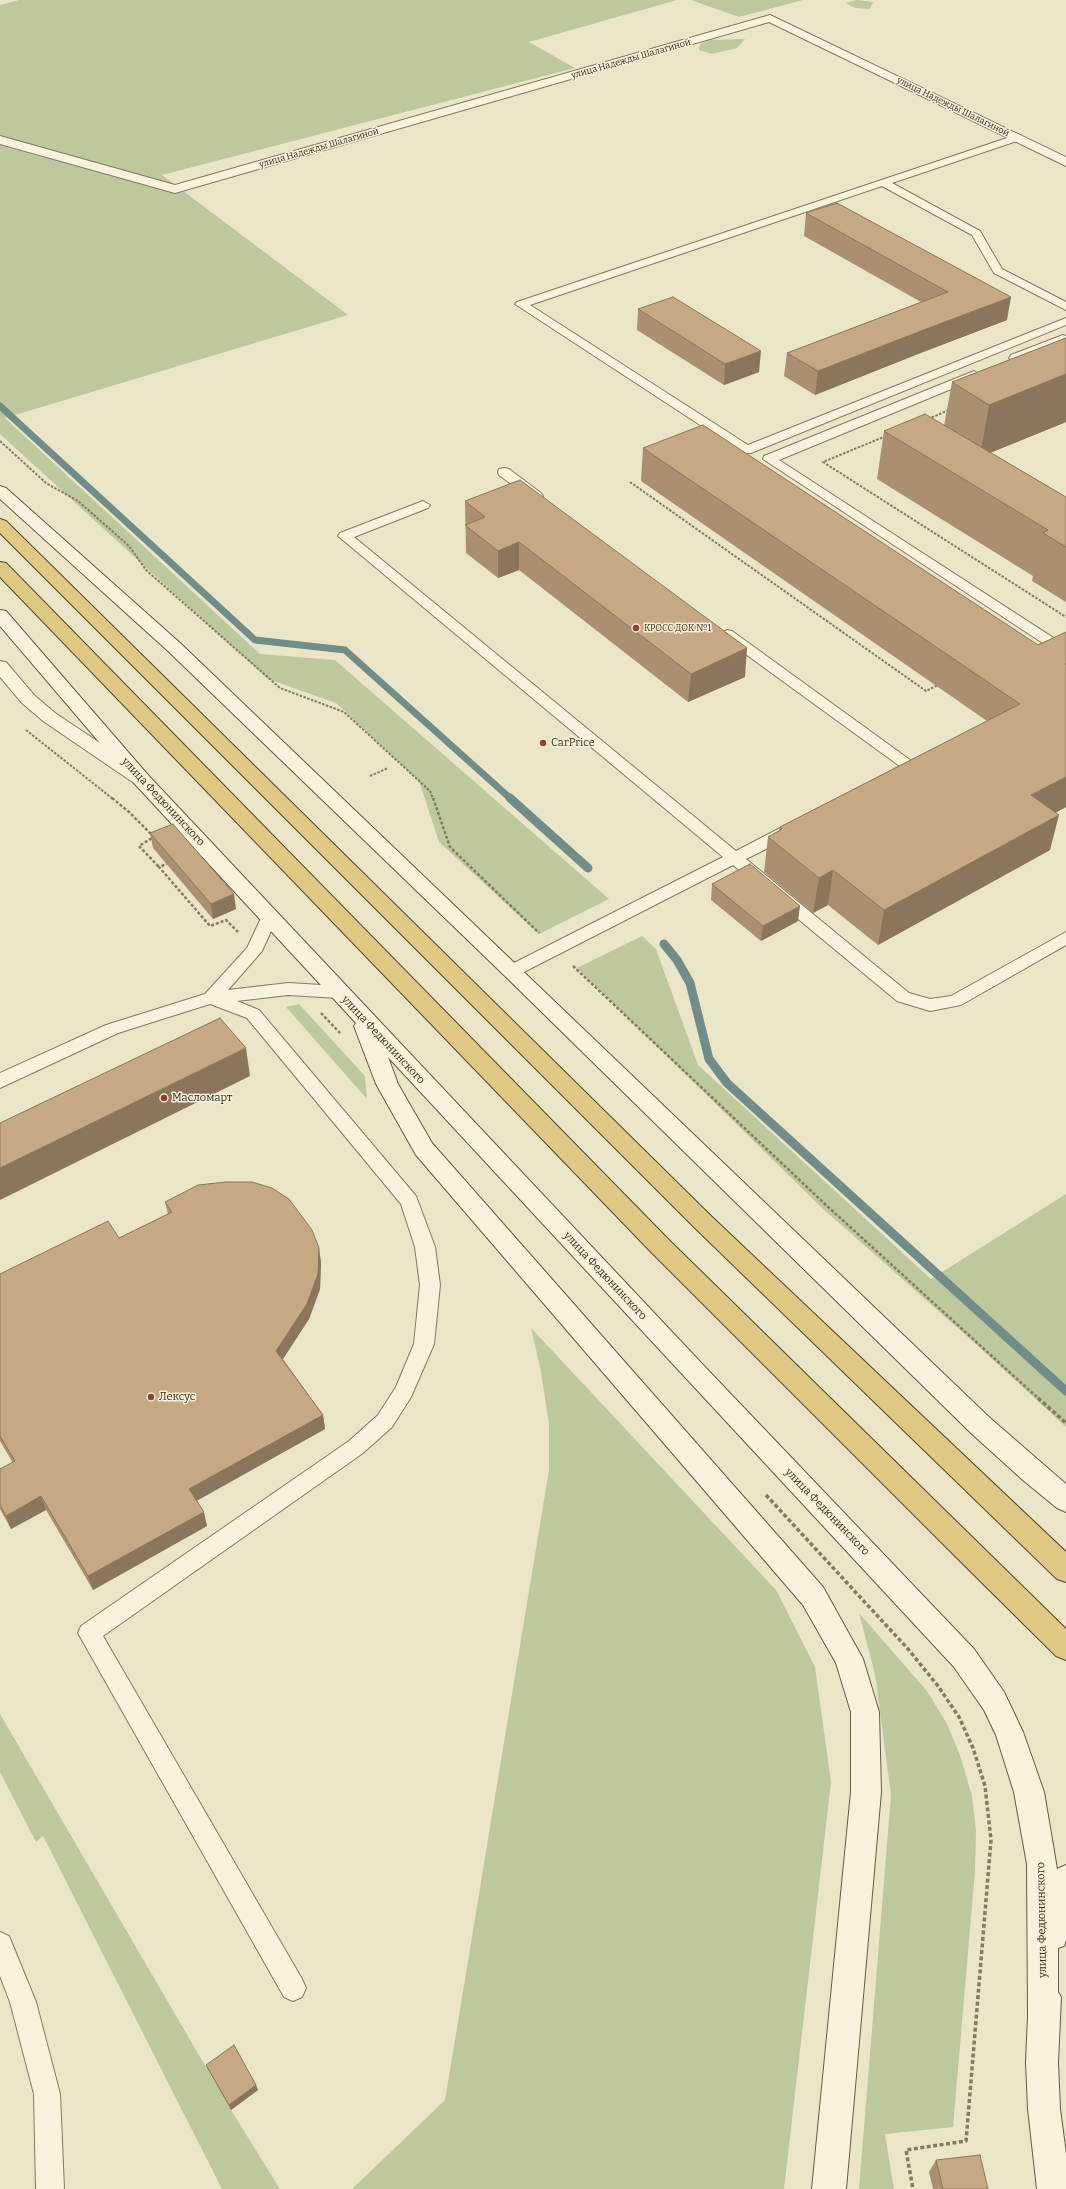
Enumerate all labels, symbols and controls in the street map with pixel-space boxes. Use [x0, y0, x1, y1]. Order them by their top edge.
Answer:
street label: улица Надежды Шалагиной [570, 37, 692, 81]
street label: улица Надежды Шалагиной [895, 75, 1011, 139]
street label: улица Надежды Шалагиной [258, 126, 380, 170]
marker: КРОСС ДОК №1 [631, 623, 641, 633]
place label: КРОСС ДОК №1 [644, 623, 711, 633]
place label: CarPrice [551, 736, 595, 750]
marker: CarPrice [538, 738, 548, 748]
street label: улица Федюнинского [119, 755, 207, 849]
street label: улица Федюнинского [339, 993, 427, 1087]
place label: Масломарт [172, 1091, 232, 1105]
marker: Масломарт [159, 1093, 169, 1103]
street label: улица Федюнинского [561, 1229, 649, 1323]
place label: Лексус [159, 1390, 195, 1404]
marker: Лексус [146, 1392, 156, 1402]
street label: улица Федюнинского [782, 1466, 872, 1558]
street label: улица Федюнинского [1034, 1862, 1050, 1978]

